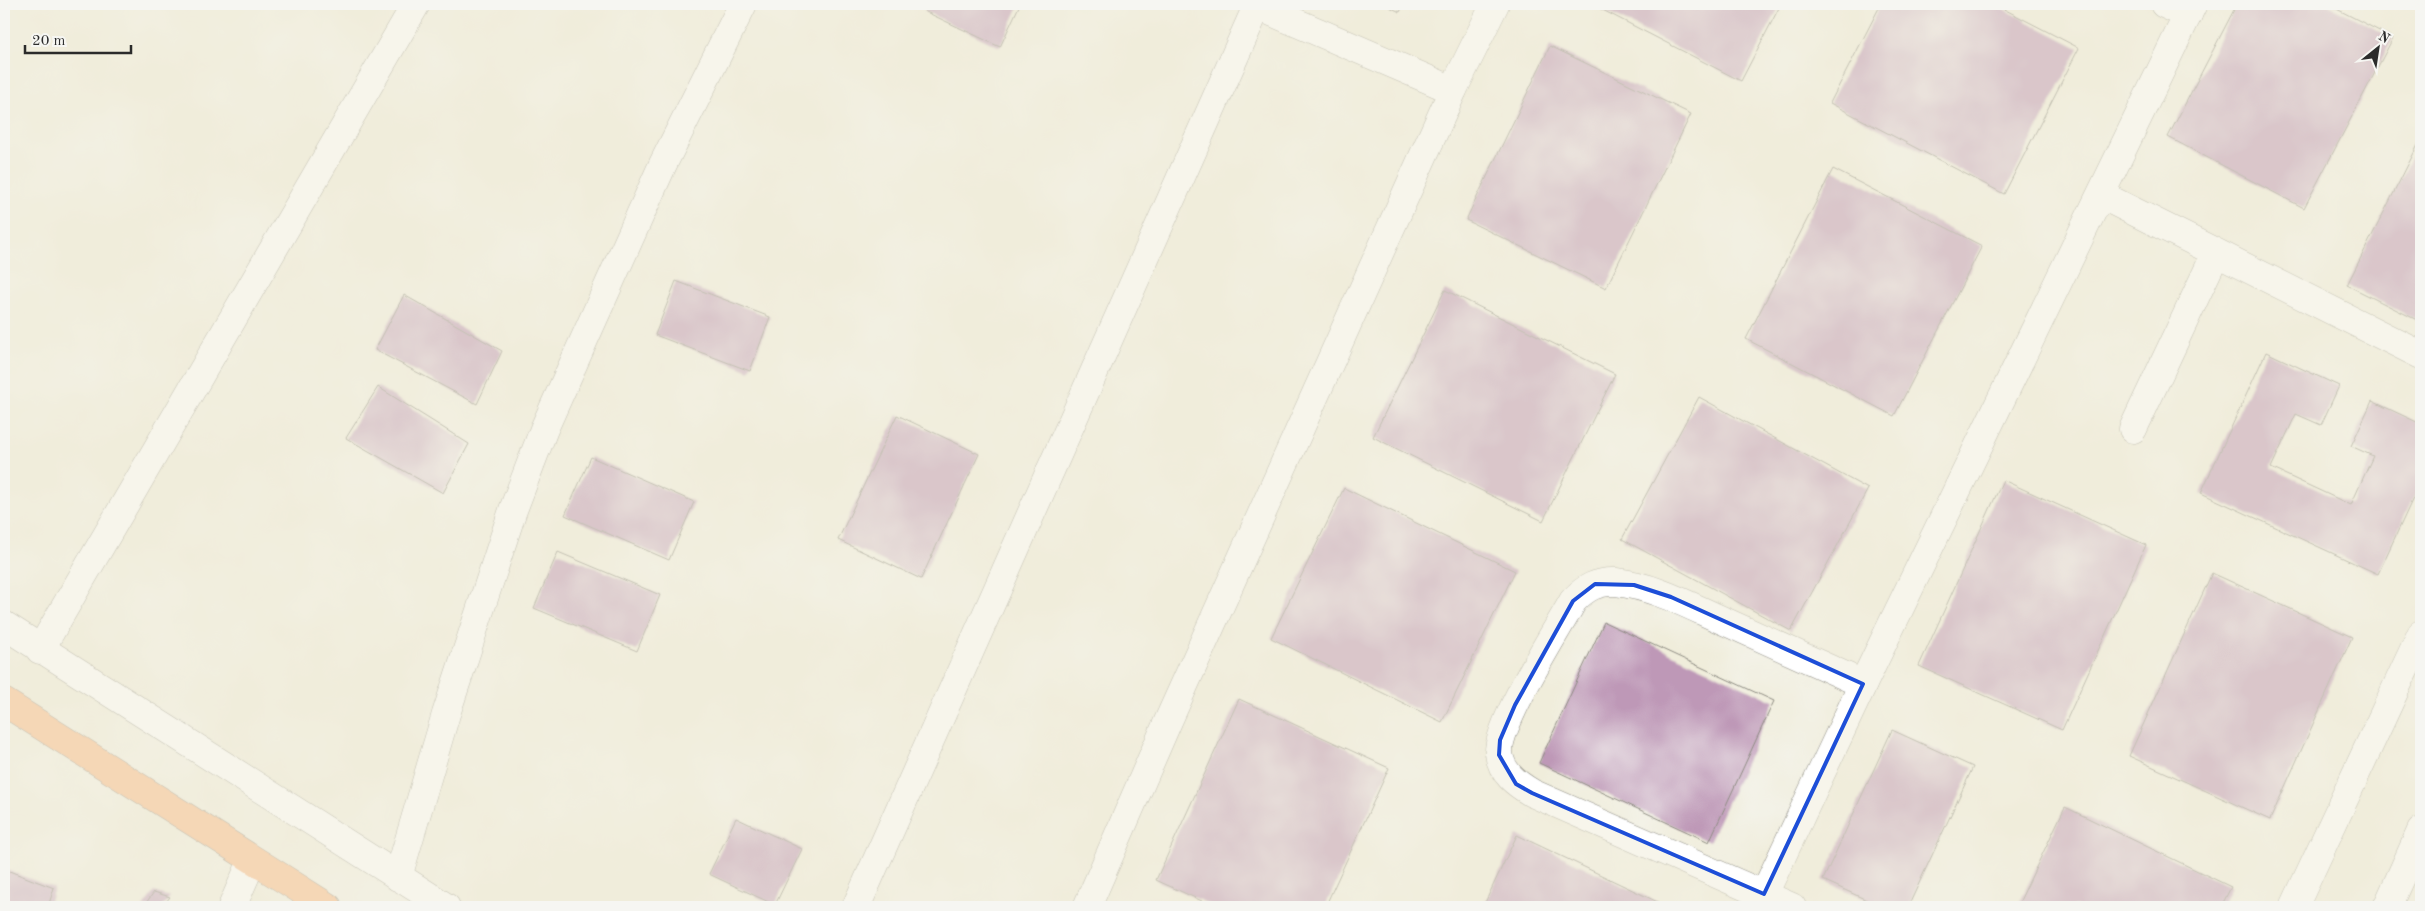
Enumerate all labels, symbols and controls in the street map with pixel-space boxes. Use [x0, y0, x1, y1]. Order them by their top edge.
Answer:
scale bar [25, 22, 131, 54]
north arrow [2352, 22, 2402, 72]
text: N [2376, 29, 2392, 46]
text: 20 m [32, 34, 66, 49]

